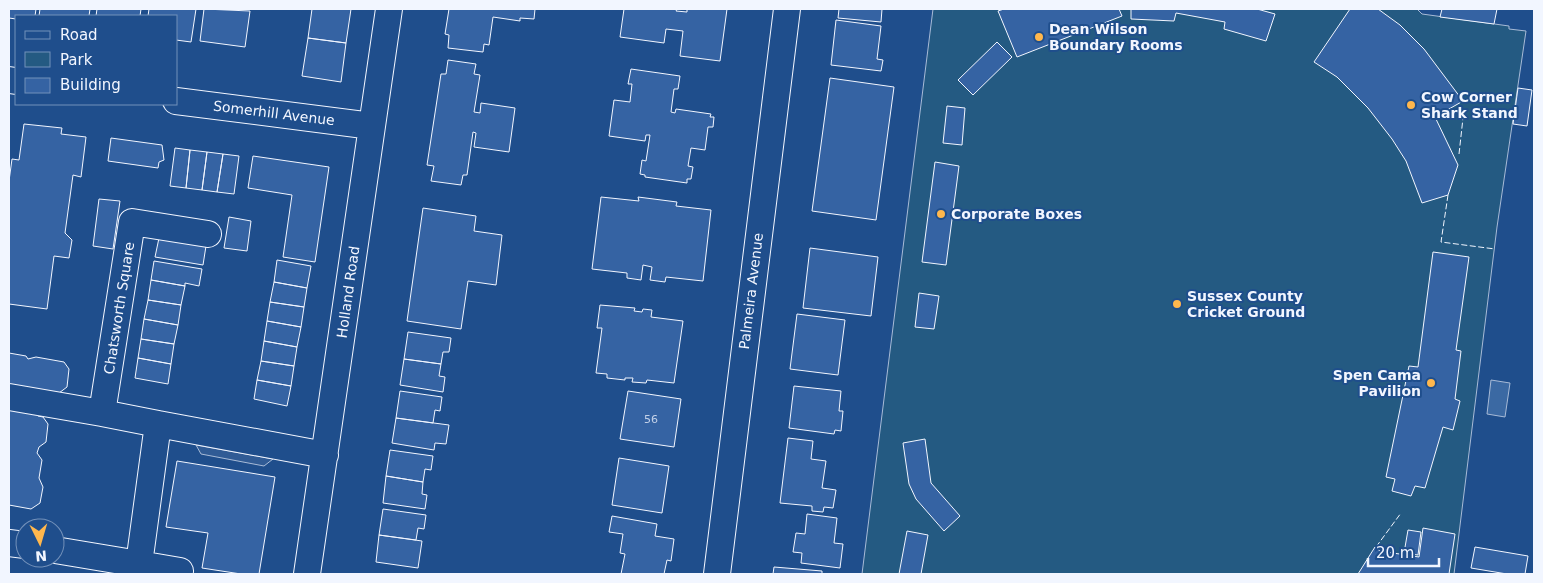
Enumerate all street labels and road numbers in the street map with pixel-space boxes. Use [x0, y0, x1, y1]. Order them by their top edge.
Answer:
street label: Somerhill Avenue [212, 98, 336, 128]
street label: Palmeira Avenue [736, 232, 766, 350]
street label: Chatsworth Square [101, 241, 137, 375]
street label: Holland Road [334, 245, 362, 339]

